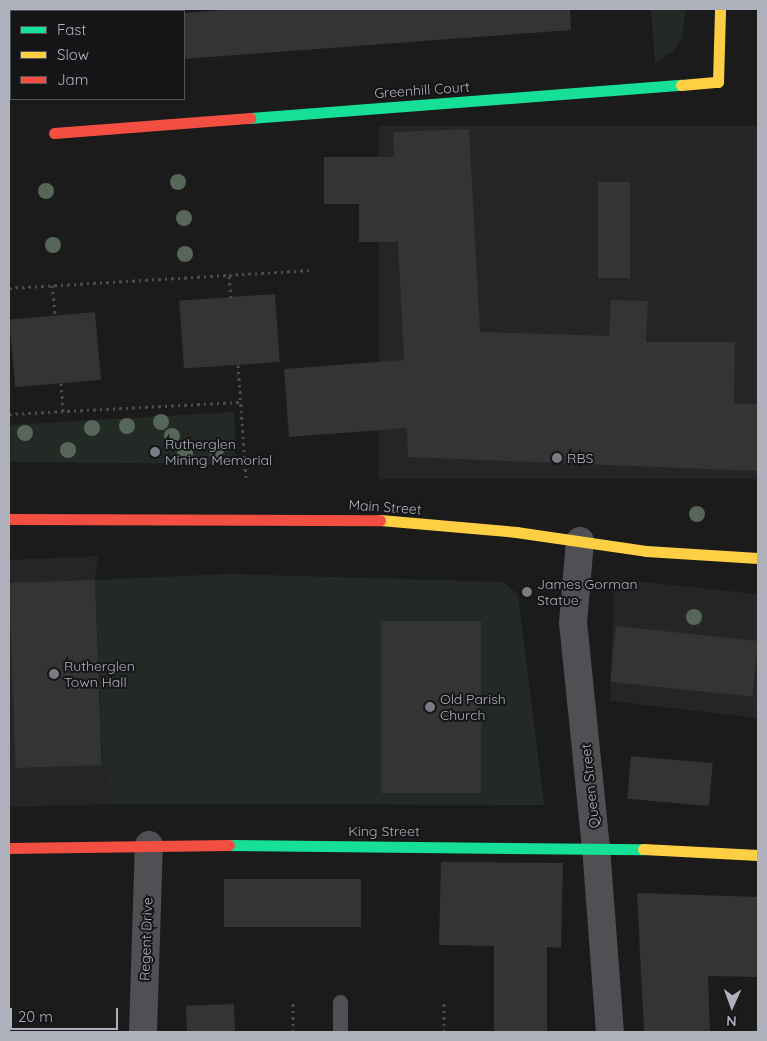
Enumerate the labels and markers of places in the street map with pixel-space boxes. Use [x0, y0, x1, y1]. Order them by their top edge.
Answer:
place label: Rutherglen Mining Memorial [165, 436, 272, 468]
marker: Rutherglen Mining Memorial [149, 446, 161, 458]
place label: RBS [567, 450, 593, 466]
marker: RBS [551, 452, 563, 464]
place label: James Gorman Statue [537, 576, 637, 608]
marker: James Gorman Statue [521, 586, 533, 598]
place label: Rutherglen Town Hall [64, 658, 135, 690]
marker: Rutherglen Town Hall [48, 668, 60, 680]
place label: Old Parish Church [440, 691, 506, 724]
marker: Old Parish Church [424, 701, 436, 713]

